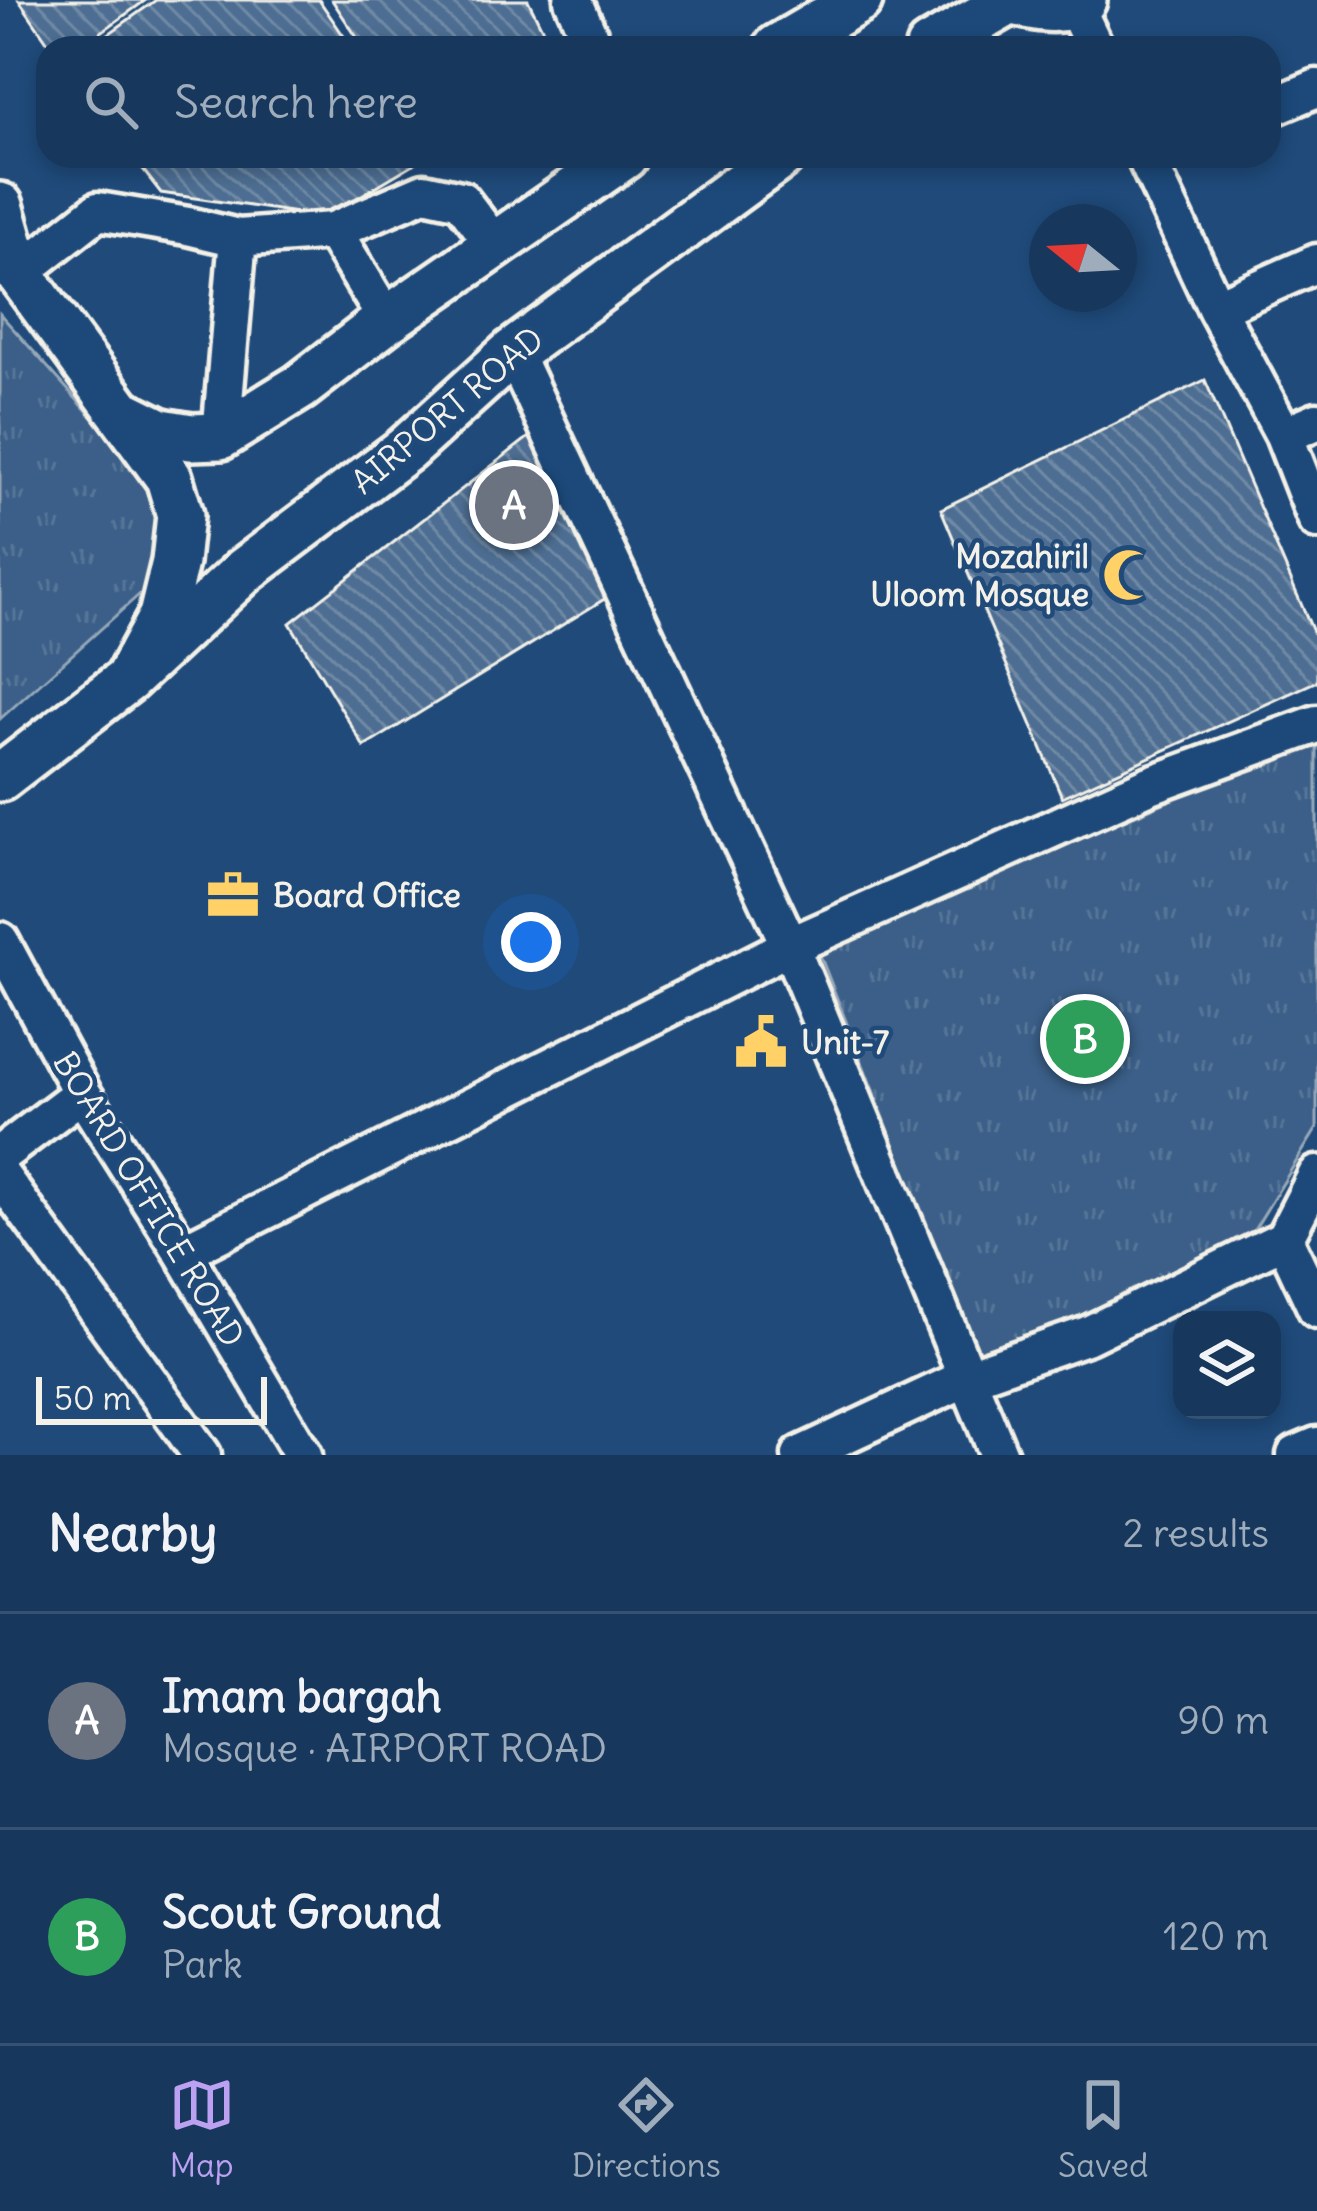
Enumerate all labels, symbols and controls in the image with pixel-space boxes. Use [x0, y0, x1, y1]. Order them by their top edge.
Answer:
search box [36, 36, 1281, 168]
icon: search [78, 69, 144, 135]
text: Search here [174, 74, 418, 130]
north arrow [1029, 204, 1137, 312]
street label: AIRPORT ROAD [342, 317, 552, 503]
pin: A [475, 460, 553, 550]
place label: Mozahiril Uloom Mosque [870, 535, 1089, 615]
mosque icon: Mozahiril Uloom Mosque [1100, 546, 1158, 604]
office icon: Board Office [204, 866, 262, 924]
place label: Board Office [273, 874, 461, 916]
your location [501, 912, 561, 972]
pin: B [1046, 994, 1124, 1084]
public building icon: Unit-7 [732, 1013, 790, 1071]
place label: Unit-7 [801, 1021, 889, 1063]
street label: BOARD OFFICE ROAD [44, 1044, 254, 1354]
map controls [1173, 1311, 1281, 1419]
button: layers [1173, 1311, 1281, 1419]
scale bar [36, 1371, 267, 1424]
text: 50 m [54, 1377, 131, 1419]
text: Nearby [48, 1501, 217, 1565]
text: 2 results [1122, 1509, 1269, 1558]
text: Imam bargah [162, 1668, 442, 1724]
text: A [74, 1696, 100, 1745]
text: 90 m [1177, 1696, 1269, 1745]
text: Mosque · AIRPORT ROAD [162, 1724, 607, 1773]
text: Scout Ground [162, 1884, 442, 1940]
text: B [74, 1912, 100, 1961]
text: 120 m [1163, 1912, 1269, 1961]
text: Park [162, 1940, 243, 1989]
tab: Map [169, 2072, 235, 2186]
tab: Directions [572, 2072, 721, 2186]
tab: Saved [1058, 2072, 1148, 2186]

